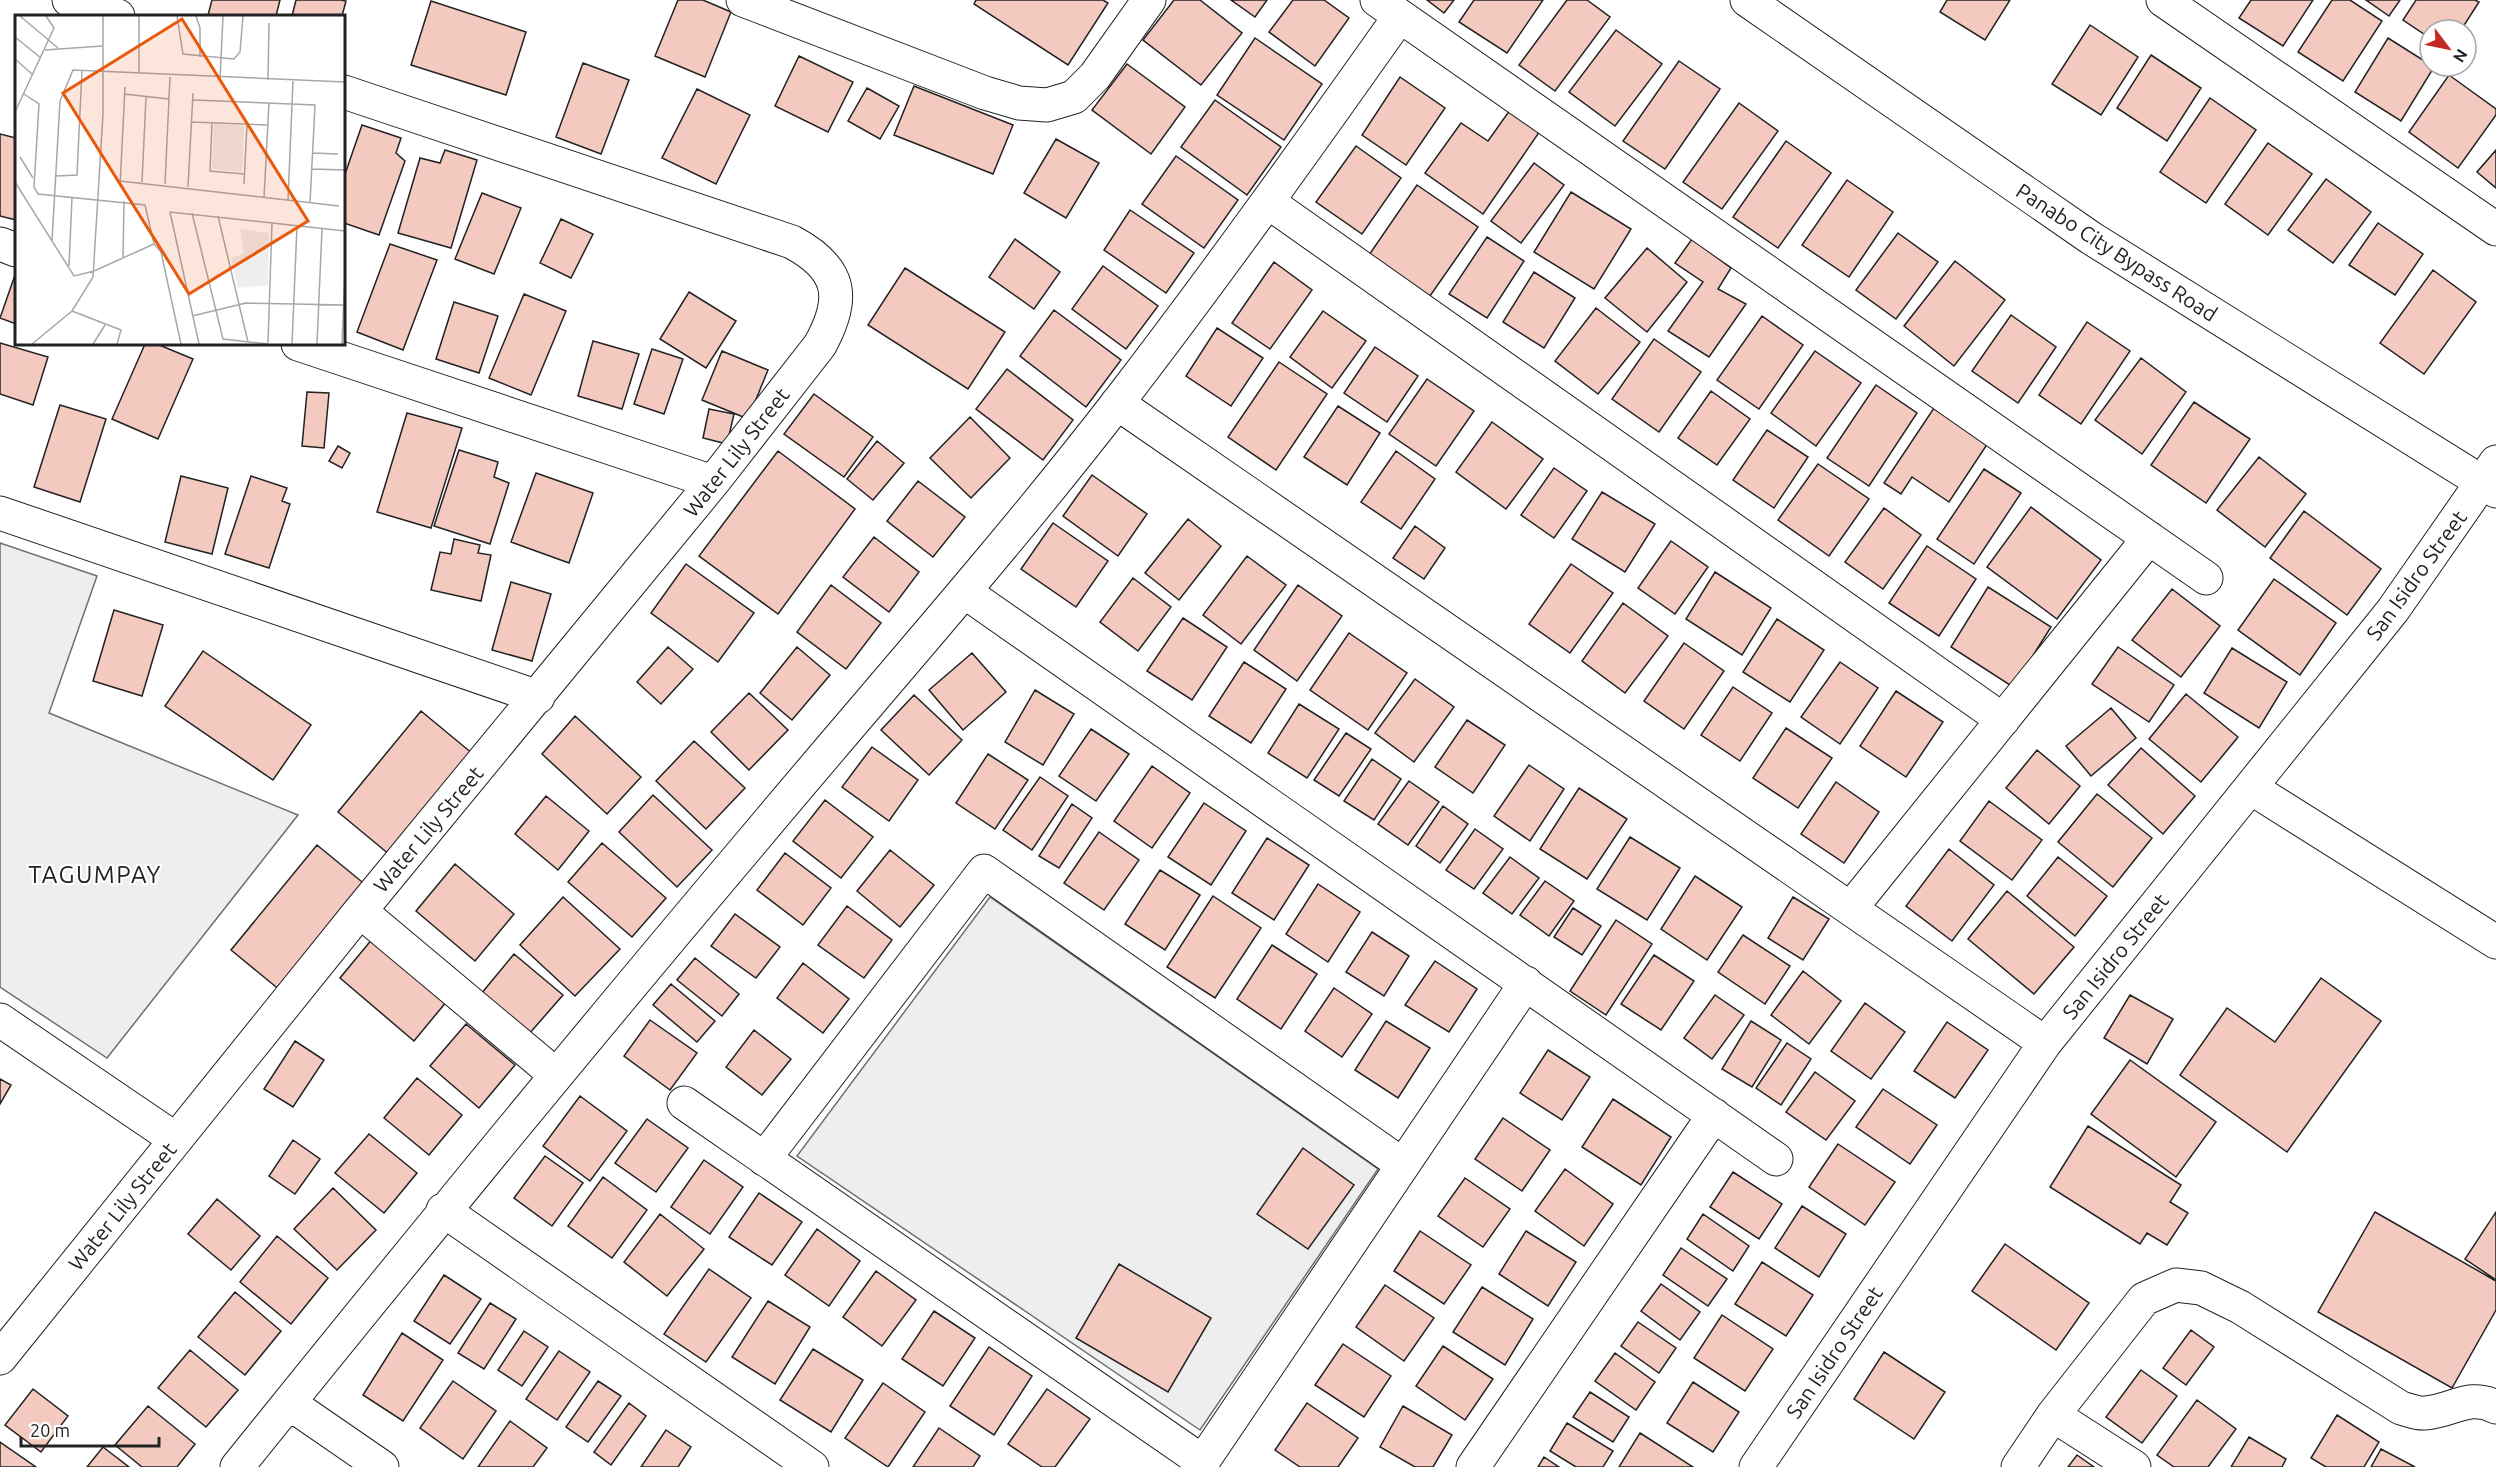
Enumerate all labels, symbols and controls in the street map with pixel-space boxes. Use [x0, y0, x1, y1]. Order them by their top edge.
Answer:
inset map [15, 15, 345, 345]
north arrow [2418, 18, 2478, 78]
text: N [2450, 46, 2472, 66]
street label: Panabo City Bypass Road [2012, 178, 2222, 326]
street label: Water Lily Street [678, 383, 794, 521]
street label: San Isidro Street [2361, 506, 2471, 644]
street label: Water Lily Street [368, 761, 488, 897]
district label: TAGUMPAY [28, 861, 162, 888]
street label: San Isidro Street [2057, 889, 2173, 1023]
street label: Water Lily Street [63, 1137, 181, 1275]
street label: San Isidro Street [1781, 1281, 1887, 1423]
scale bar [21, 1410, 159, 1448]
text: 20 m [30, 1420, 70, 1440]

